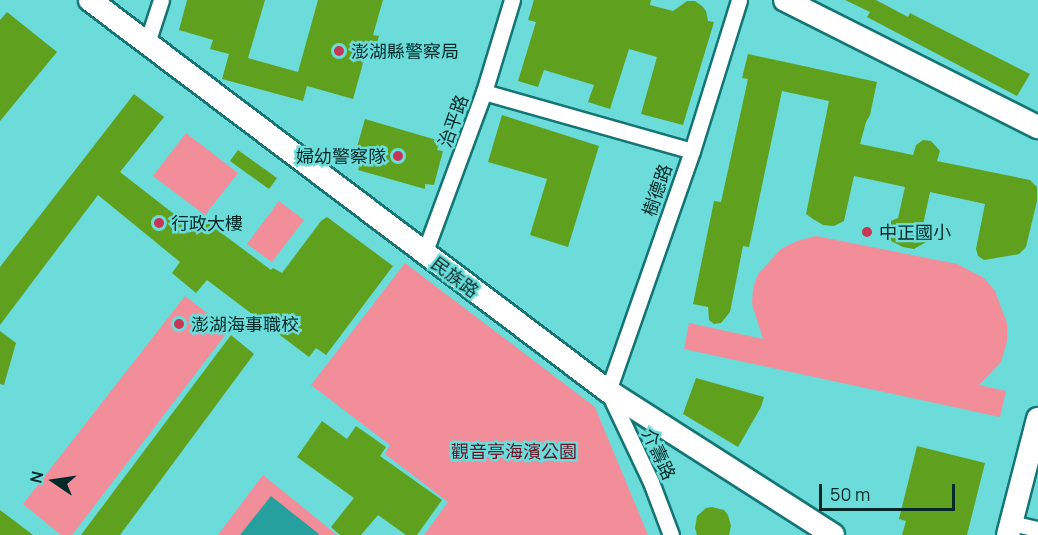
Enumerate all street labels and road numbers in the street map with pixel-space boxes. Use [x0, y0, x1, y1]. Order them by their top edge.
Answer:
street label: 治平路 [434, 92, 472, 150]
street label: 樹德路 [638, 161, 676, 219]
street label: 民族路 [427, 252, 483, 302]
street label: 介壽路 [638, 425, 680, 483]

